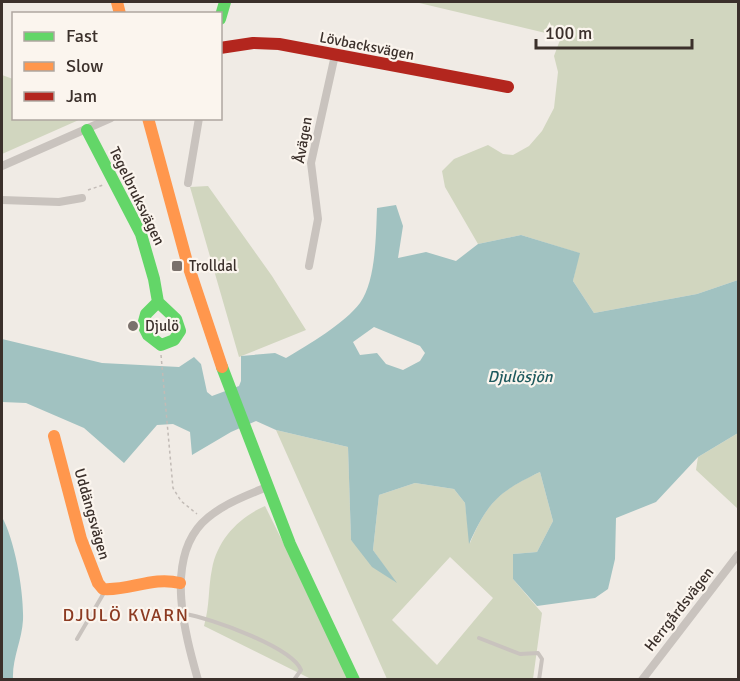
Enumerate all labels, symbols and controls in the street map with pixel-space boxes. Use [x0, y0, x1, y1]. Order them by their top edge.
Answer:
legend [12, 12, 222, 120]
scale bar [536, 12, 692, 50]
text: 100 m [545, 22, 592, 44]
text: Fast [66, 25, 98, 47]
street label: Lövbacksvägen [318, 28, 416, 64]
text: Slow [66, 55, 103, 77]
text: Jam [66, 85, 97, 107]
street label: Åvägen [290, 115, 316, 165]
street label: Tegelbruksvägen [105, 144, 169, 248]
place label: Trolldal [189, 257, 237, 275]
marker: Trolldal [170, 259, 184, 273]
place label: Djulö [145, 317, 179, 335]
marker: Djulö [126, 319, 140, 333]
water label: Djulösjön [488, 367, 554, 387]
street label: Uddängsvägen [70, 466, 114, 562]
street label: Herrgårdsvägen [641, 563, 717, 655]
district label: DJULÖ KVARN [63, 604, 189, 626]

